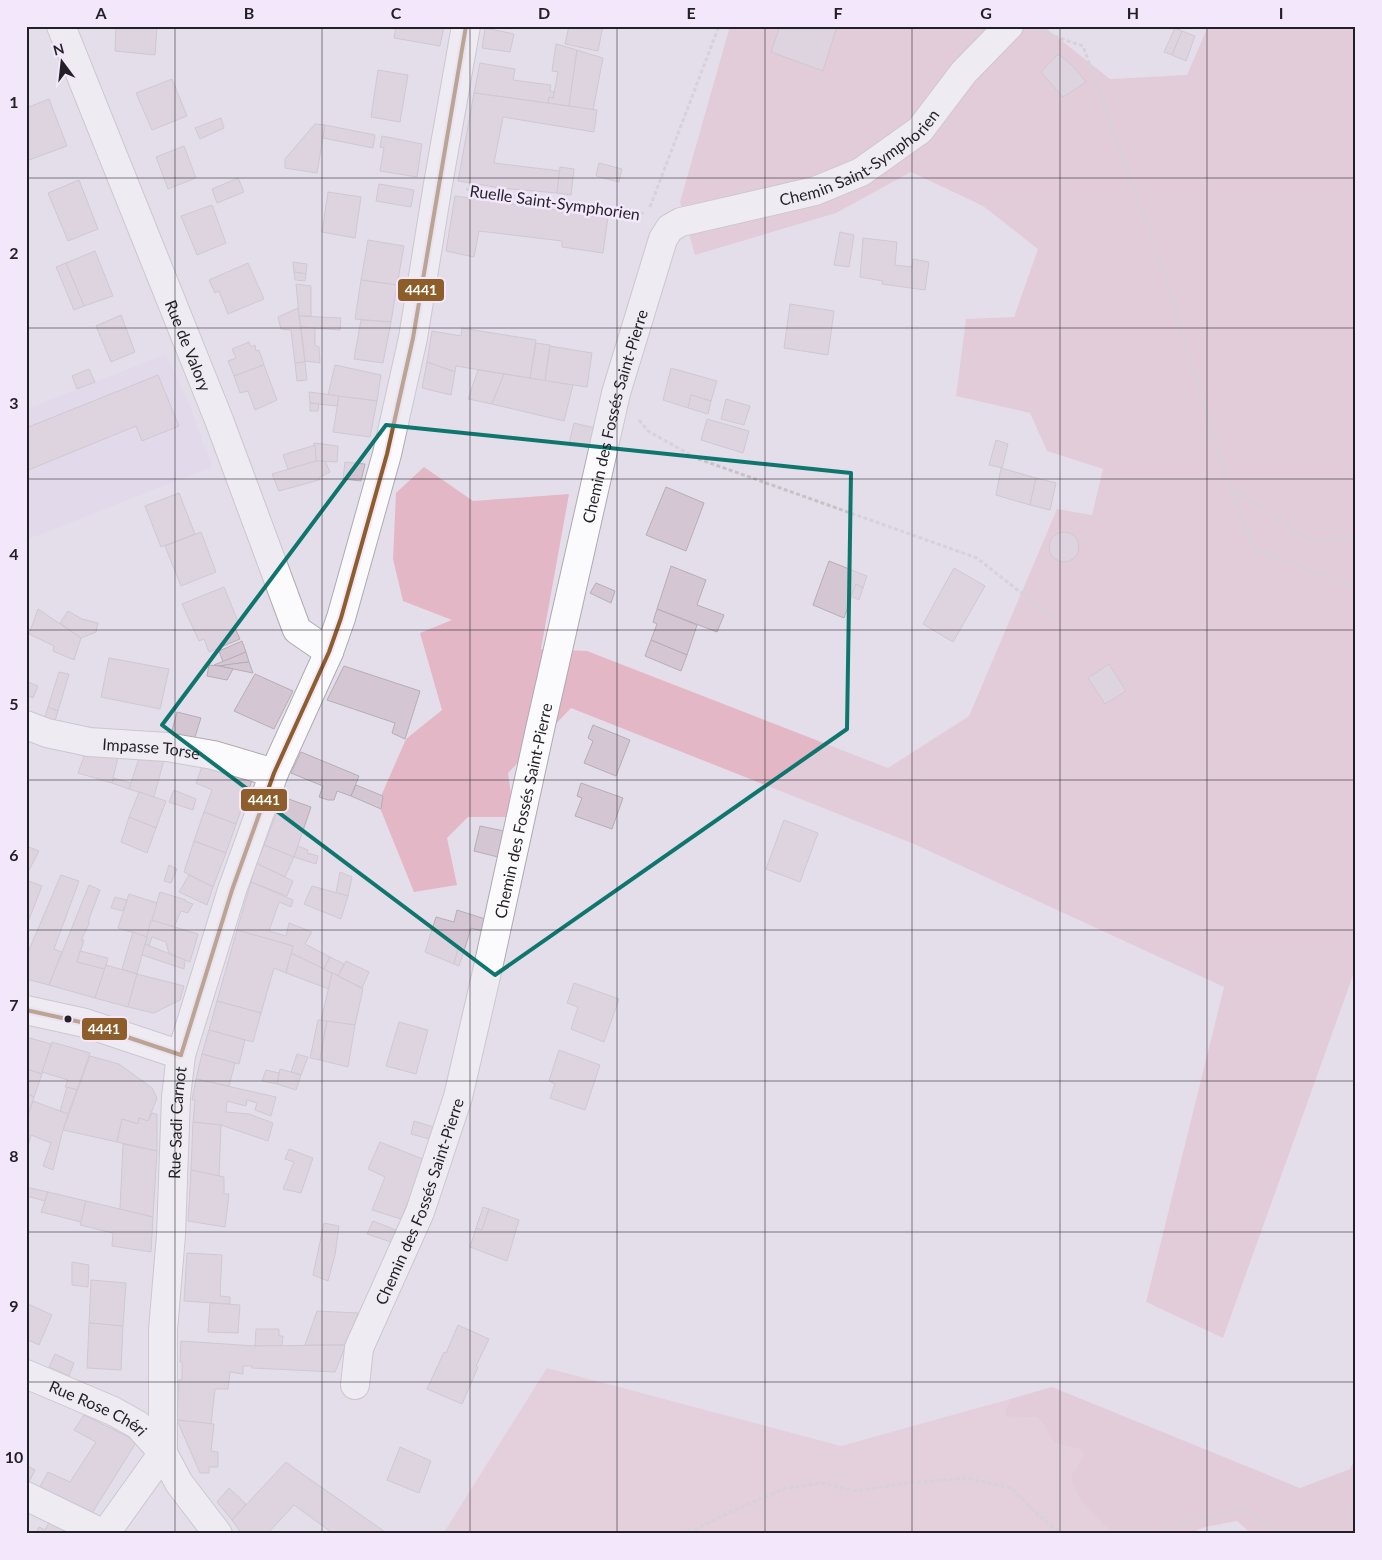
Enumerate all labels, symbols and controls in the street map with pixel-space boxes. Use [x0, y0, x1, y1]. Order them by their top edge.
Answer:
text: A [94, 3, 107, 22]
text: B [244, 3, 254, 22]
text: C [391, 3, 402, 22]
text: D [538, 3, 550, 22]
text: E [686, 3, 696, 22]
text: F [833, 3, 843, 22]
text: G [980, 3, 992, 22]
text: H [1127, 3, 1139, 22]
text: I [1279, 3, 1283, 22]
north arrow [38, 38, 88, 88]
text: N [51, 39, 66, 59]
text: 1 [9, 92, 19, 111]
street label: Chemin Saint-Symphorien [777, 105, 942, 208]
street label: Ruelle Saint-Symphorien [469, 181, 641, 223]
text: 2 [9, 243, 19, 262]
line badge: 4441 [397, 278, 445, 302]
text: 4441 [405, 281, 437, 298]
street label: Rue de Valory [162, 297, 216, 394]
street label: Chemin des Fossés Saint-Pierre [577, 307, 651, 525]
text: 3 [9, 393, 19, 412]
text: 4 [9, 544, 19, 563]
text: 5 [9, 694, 19, 713]
street label: Chemin des Fossés Saint-Pierre [490, 701, 555, 920]
street label: Impasse Torse [102, 733, 202, 762]
line badge: 4441 [240, 788, 288, 812]
text: 4441 [248, 791, 280, 808]
text: 6 [9, 845, 19, 864]
text: 7 [9, 995, 19, 1014]
unlabelled marker [63, 1014, 73, 1024]
line badge: 4441 [81, 1017, 128, 1041]
text: 4441 [88, 1020, 120, 1037]
street label: Rue Sadi Carnot [164, 1065, 189, 1179]
street label: Chemin des Fossés Saint-Pierre [370, 1095, 467, 1307]
text: 8 [9, 1146, 19, 1165]
text: 9 [9, 1296, 19, 1315]
street label: Rue Rose Chéri [47, 1376, 152, 1439]
text: 10 [5, 1447, 23, 1466]

